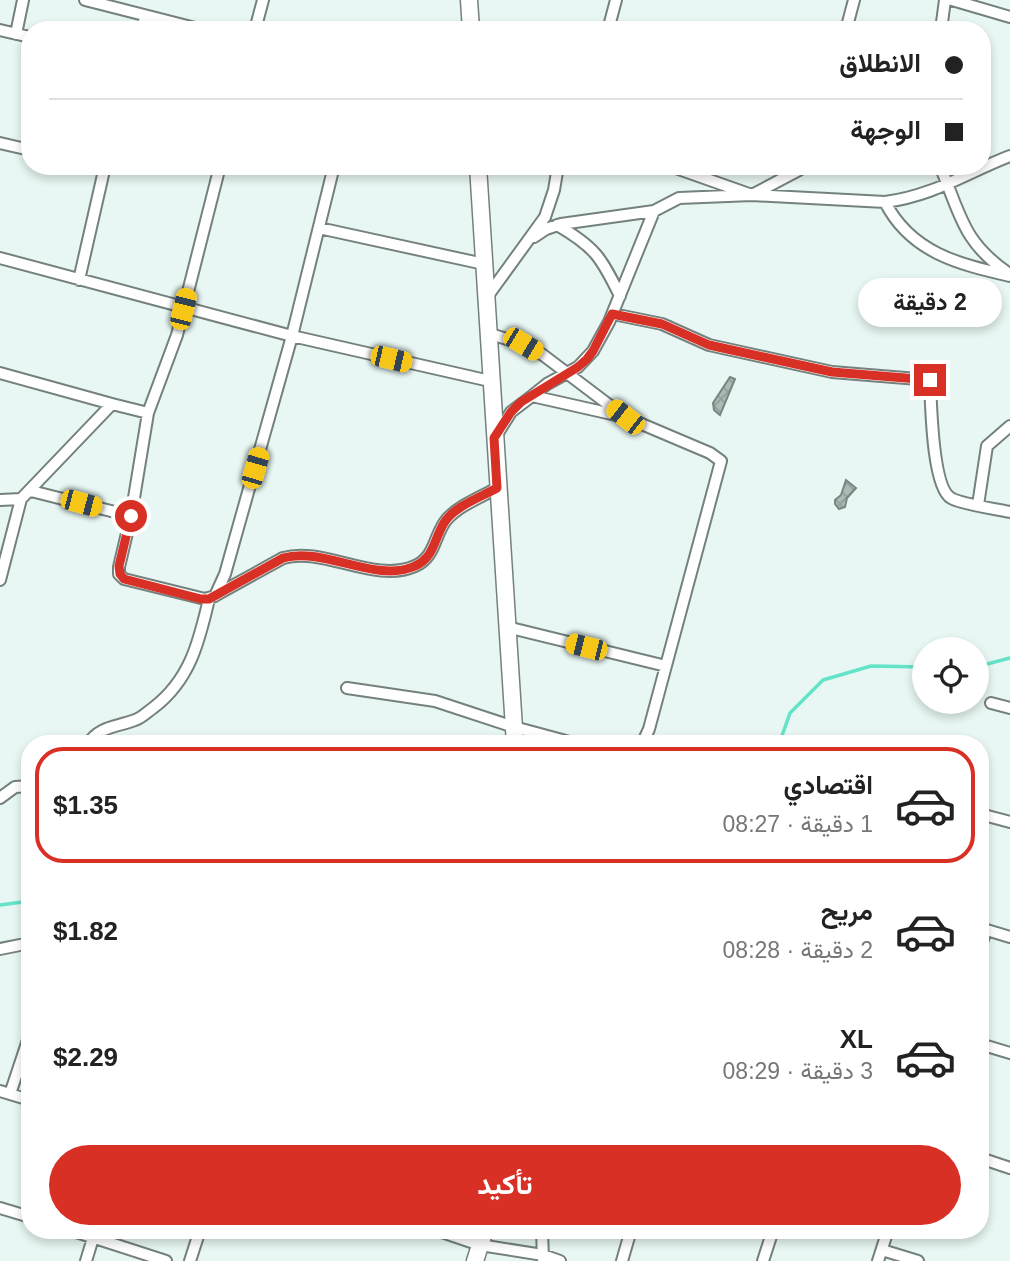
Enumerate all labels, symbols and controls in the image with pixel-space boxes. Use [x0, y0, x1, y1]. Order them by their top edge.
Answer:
text: الانطلاق [839, 48, 921, 78]
text: الوجهة [850, 115, 921, 145]
callout: 2 دقيقة [858, 278, 1002, 328]
car [168, 286, 199, 332]
text: 2 دقيقة [893, 289, 967, 315]
car [500, 324, 547, 364]
car [369, 344, 414, 374]
route end [914, 364, 946, 396]
car [602, 396, 649, 438]
car [240, 445, 271, 491]
car [58, 487, 105, 519]
route start [115, 500, 147, 532]
car [564, 632, 609, 662]
map controls [912, 637, 989, 714]
button: locate [912, 637, 989, 714]
text: اقتصادي [784, 770, 873, 800]
icon: car [894, 774, 957, 837]
text: $1.35 [53, 790, 118, 820]
text: 1 دقيقة · 08:27 [723, 811, 873, 837]
text: مريح [821, 896, 873, 926]
icon: car [894, 900, 957, 963]
text: $1.82 [53, 916, 118, 946]
text: 2 دقيقة · 08:28 [723, 937, 873, 963]
text: XL [840, 1024, 873, 1054]
icon: car [894, 1026, 957, 1089]
text: $2.29 [53, 1042, 118, 1072]
text: 3 دقيقة · 08:29 [723, 1058, 873, 1084]
button: تأكيد [49, 1145, 961, 1225]

